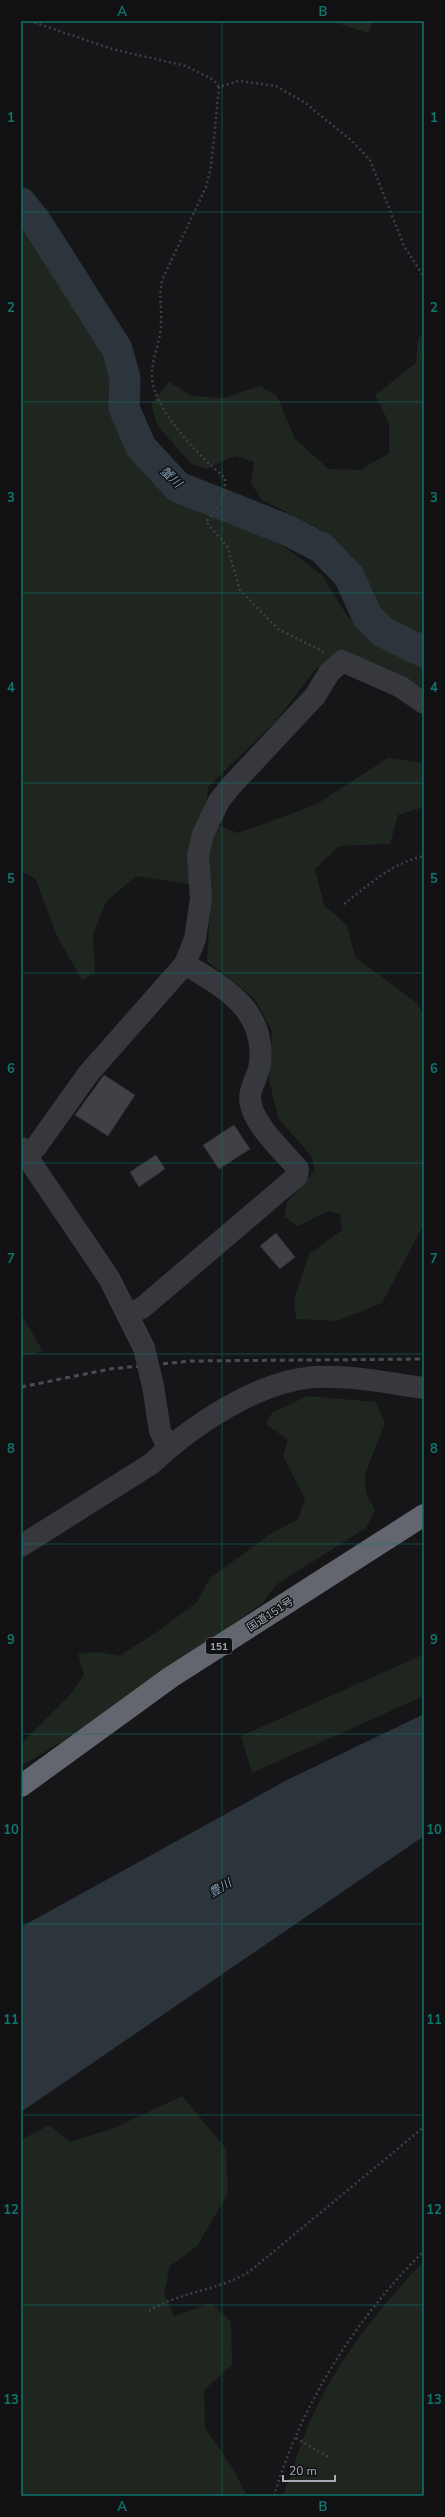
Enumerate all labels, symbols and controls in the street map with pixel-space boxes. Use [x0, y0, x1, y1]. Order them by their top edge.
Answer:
text: A [117, 3, 127, 21]
text: B [319, 3, 328, 21]
text: 1 [7, 109, 15, 127]
text: 1 [430, 109, 438, 127]
text: 2 [7, 299, 15, 317]
text: 2 [430, 299, 438, 317]
water label: 蟹川 [157, 463, 187, 492]
text: 3 [7, 489, 15, 507]
text: 3 [430, 489, 438, 507]
text: 4 [7, 679, 15, 697]
text: 4 [430, 679, 438, 697]
text: 5 [7, 870, 15, 888]
text: 5 [430, 870, 438, 888]
text: 6 [7, 1060, 15, 1078]
text: 6 [430, 1060, 438, 1078]
text: 7 [7, 1250, 15, 1268]
text: 7 [430, 1250, 438, 1268]
text: 8 [7, 1440, 15, 1458]
text: 8 [430, 1440, 438, 1458]
street label: 国道151号 [244, 1594, 297, 1635]
text: 9 [7, 1631, 15, 1649]
text: 9 [430, 1631, 438, 1649]
road number: 151 [206, 1638, 232, 1654]
text: 10 [3, 1821, 19, 1839]
text: 10 [426, 1821, 442, 1839]
water label: 豊川 [206, 1874, 236, 1901]
text: 11 [3, 2011, 19, 2029]
text: 11 [426, 2011, 442, 2029]
text: 12 [3, 2201, 19, 2219]
text: 12 [426, 2201, 442, 2219]
text: 13 [3, 2391, 19, 2409]
text: 13 [426, 2391, 442, 2409]
scale bar [283, 2457, 335, 2483]
text: 20 m [289, 2463, 317, 2479]
text: A [117, 2498, 127, 2516]
text: B [319, 2498, 328, 2516]

